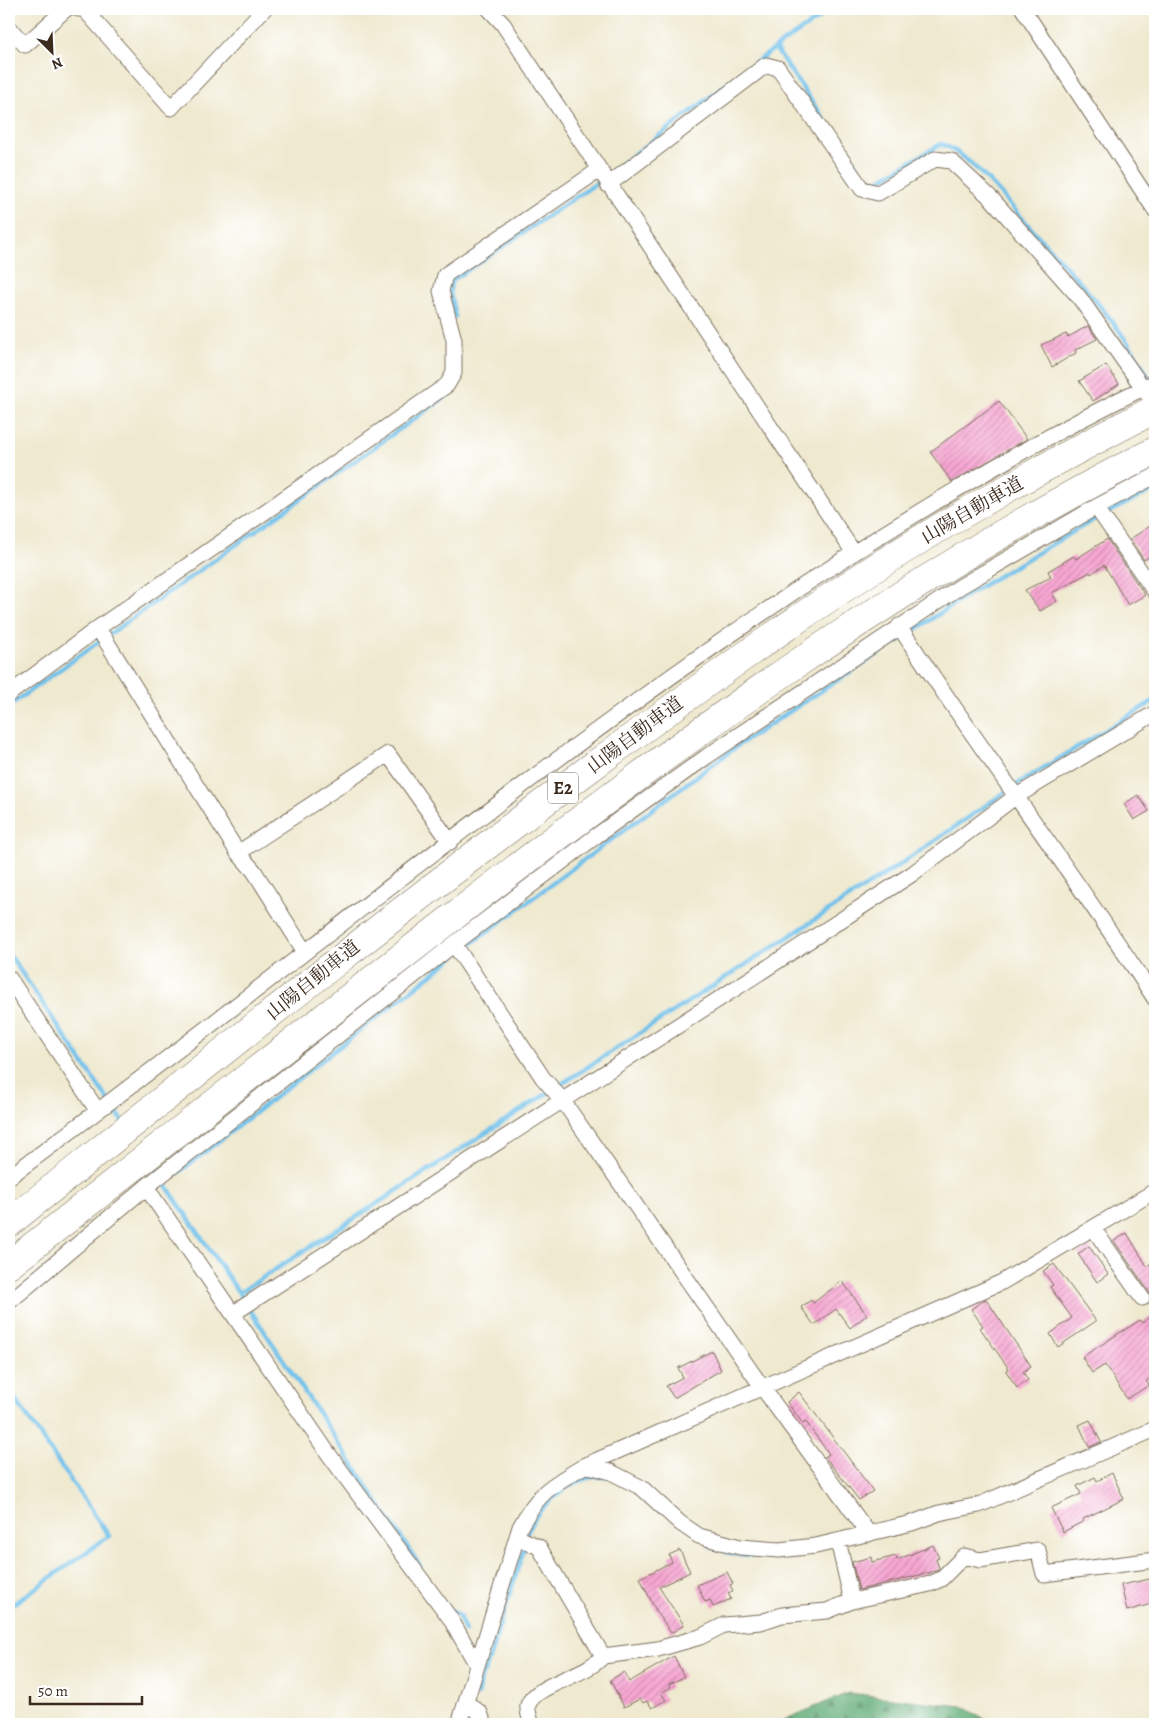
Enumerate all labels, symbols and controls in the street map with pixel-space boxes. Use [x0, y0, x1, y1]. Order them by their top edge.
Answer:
north arrow [28, 28, 78, 78]
text: N [49, 53, 66, 74]
street label: 山陽自動車道 [916, 470, 1028, 550]
street label: 山陽自動車道 [582, 690, 688, 780]
road number: E2 [548, 772, 578, 804]
street label: 山陽自動車道 [261, 934, 365, 1026]
scale bar [30, 1673, 142, 1705]
text: 50 m [38, 1681, 68, 1701]

